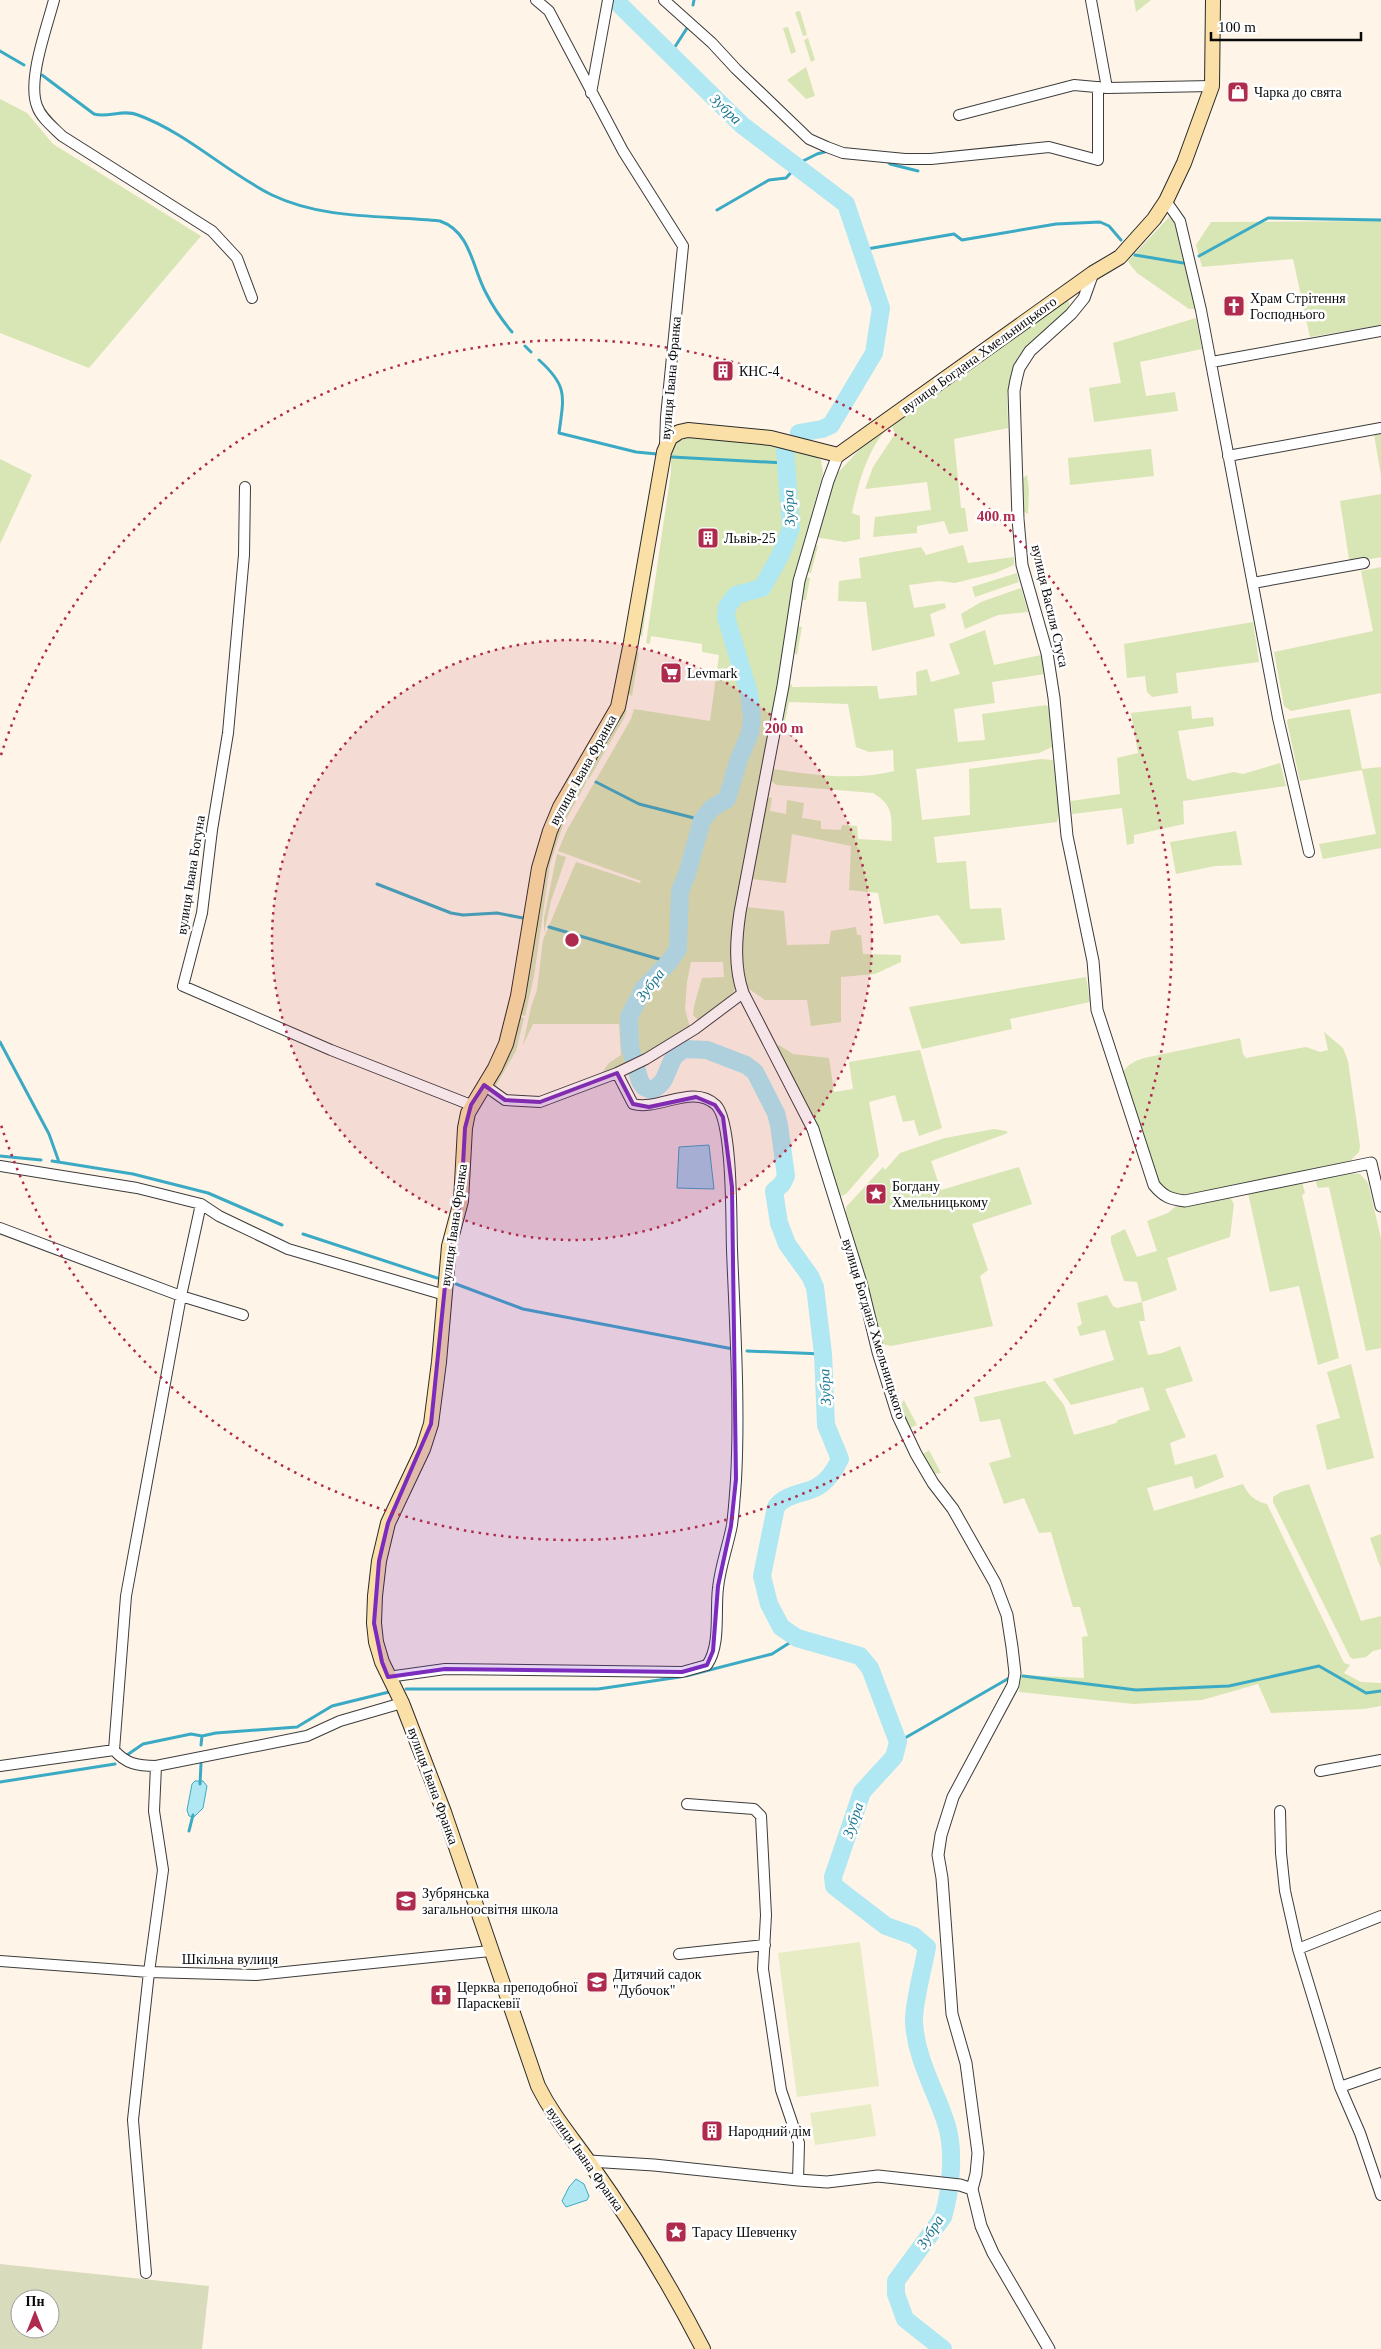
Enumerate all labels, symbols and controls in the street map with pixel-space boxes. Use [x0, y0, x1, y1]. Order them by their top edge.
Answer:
scale bar [1211, 10, 1361, 42]
text: 100 m [1218, 19, 1256, 35]
shop icon: Чарка до свята [1226, 80, 1250, 104]
place label: Чарка до свята [1254, 85, 1343, 100]
water label: Зубра [707, 91, 745, 127]
place label: Храм Стрітення Господнього [1250, 291, 1346, 322]
street label: вулиця Богдана Хмельницького [899, 294, 1059, 416]
church icon: Храм Стрітення Господнього [1222, 294, 1246, 318]
street label: вулиця Івана Франка [658, 315, 684, 440]
building icon: КНС-4 [711, 359, 735, 383]
place label: КНС-4 [739, 364, 779, 379]
water label: Зубра [780, 489, 798, 527]
text: 400 m [977, 508, 1016, 524]
building icon: Львів-25 [696, 526, 720, 550]
place label: Львів-25 [724, 531, 776, 546]
street label: вулиця Василя Стуса [1029, 543, 1072, 669]
supermarket icon: Levmark [659, 661, 683, 685]
place label: Levmark [687, 666, 738, 681]
street label: вулиця Івана Франка [546, 712, 620, 828]
text: 200 m [765, 720, 804, 736]
street label: вулиця Івана Богуна [174, 814, 208, 936]
centre of rings [563, 931, 581, 949]
water label: Зубра [632, 966, 668, 1004]
street label: вулиця Івана Франка [438, 1162, 470, 1287]
place label: Богдану Хмельницькому [892, 1179, 988, 1210]
place icon: Богдану Хмельницькому [864, 1182, 888, 1206]
street label: вулиця Богдана Хмельницького [839, 1237, 909, 1421]
water label: Зубра [816, 1368, 834, 1406]
street label: вулиця Івана Франка [405, 1725, 461, 1847]
water label: Зубра [839, 1800, 867, 1840]
place label: Зубрянська загальноосвітня школа [422, 1886, 559, 1917]
school or university icon: Зубрянська загальноосвітня школа [394, 1889, 418, 1913]
street label: Шкільна вулиця [182, 1952, 279, 1967]
place label: Дитячий садок "Дубочок" [613, 1967, 702, 1998]
school or university icon: Дитячий садок "Дубочок" [585, 1970, 609, 1994]
place label: Церква преподобної Параскевії [457, 1980, 578, 2011]
church icon: Церква преподобної Параскевії [429, 1983, 453, 2007]
street label: вулиця Івана Франка [543, 2104, 627, 2215]
building icon: Народний дім [700, 2119, 724, 2143]
place label: Народний дім [728, 2124, 811, 2139]
water label: Зубра [913, 2212, 947, 2252]
place icon: Тарасу Шевченку [664, 2220, 688, 2244]
place label: Тарасу Шевченку [692, 2225, 797, 2240]
north arrow [10, 2289, 60, 2339]
text: Пн [26, 2294, 44, 2309]

